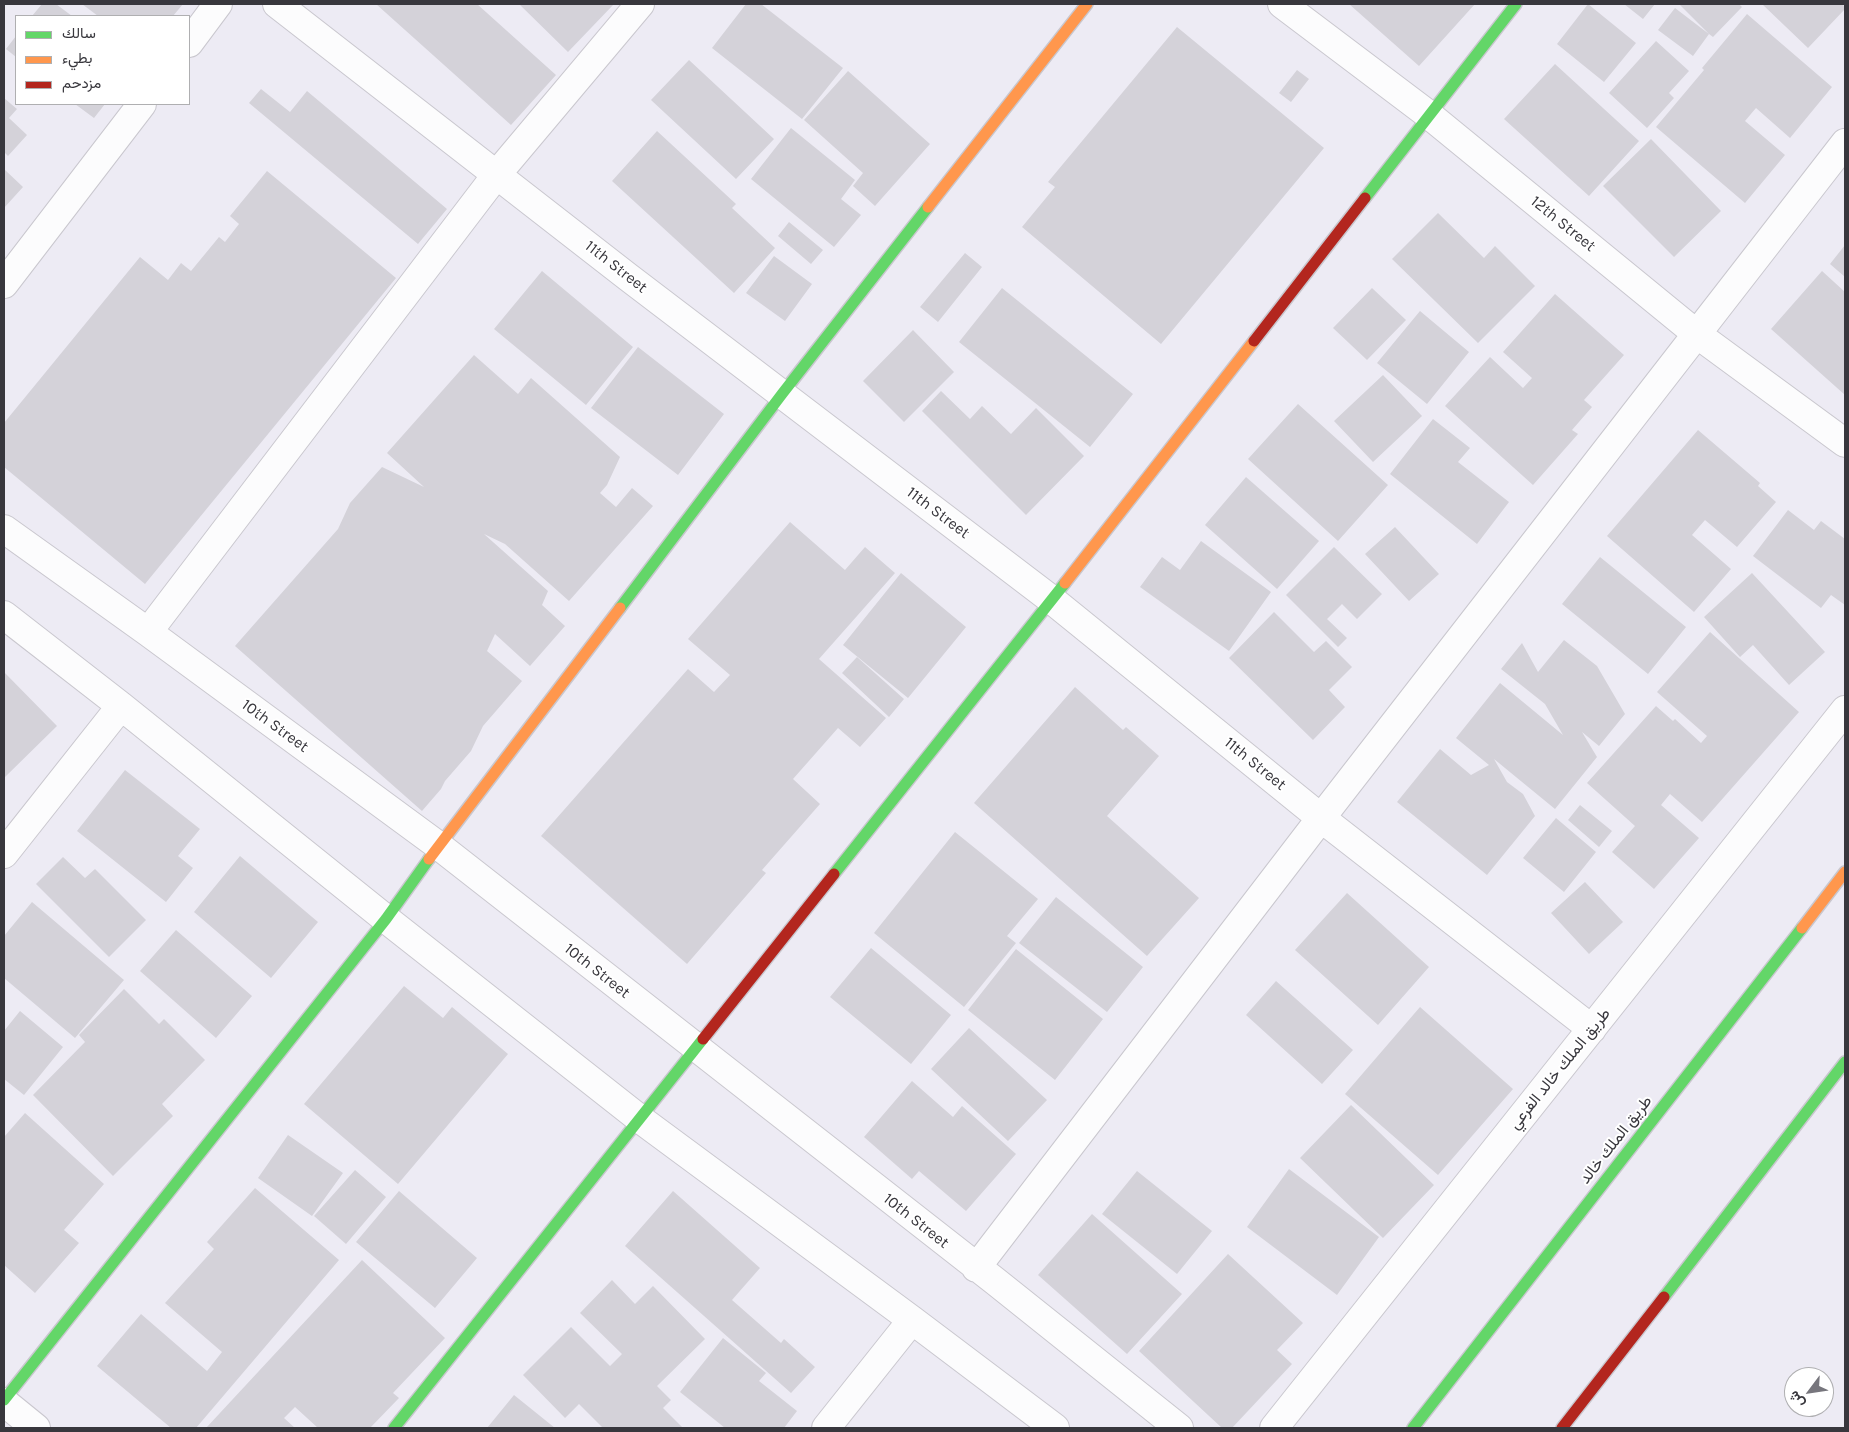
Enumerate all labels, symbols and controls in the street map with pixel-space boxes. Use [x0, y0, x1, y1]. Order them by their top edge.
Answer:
legend [15, 15, 190, 105]
text: سالك [62, 24, 96, 42]
text: بطيء [62, 49, 92, 67]
text: مزدحم [62, 74, 101, 92]
street label: 12th Street [1527, 192, 1599, 256]
street label: 11th Street [581, 237, 651, 297]
street label: 11th Street [903, 483, 973, 543]
street label: 10th Street [238, 695, 312, 757]
street label: 11th Street [1220, 733, 1290, 795]
street label: 10th Street [560, 939, 634, 1003]
street label: طريق الملك خالد الفرعي [1505, 1005, 1615, 1133]
street label: طريق الملك خالد [1576, 1092, 1656, 1188]
street label: 10th Street [879, 1189, 953, 1253]
north arrow [1784, 1367, 1834, 1417]
text: ش [1785, 1388, 1808, 1411]

